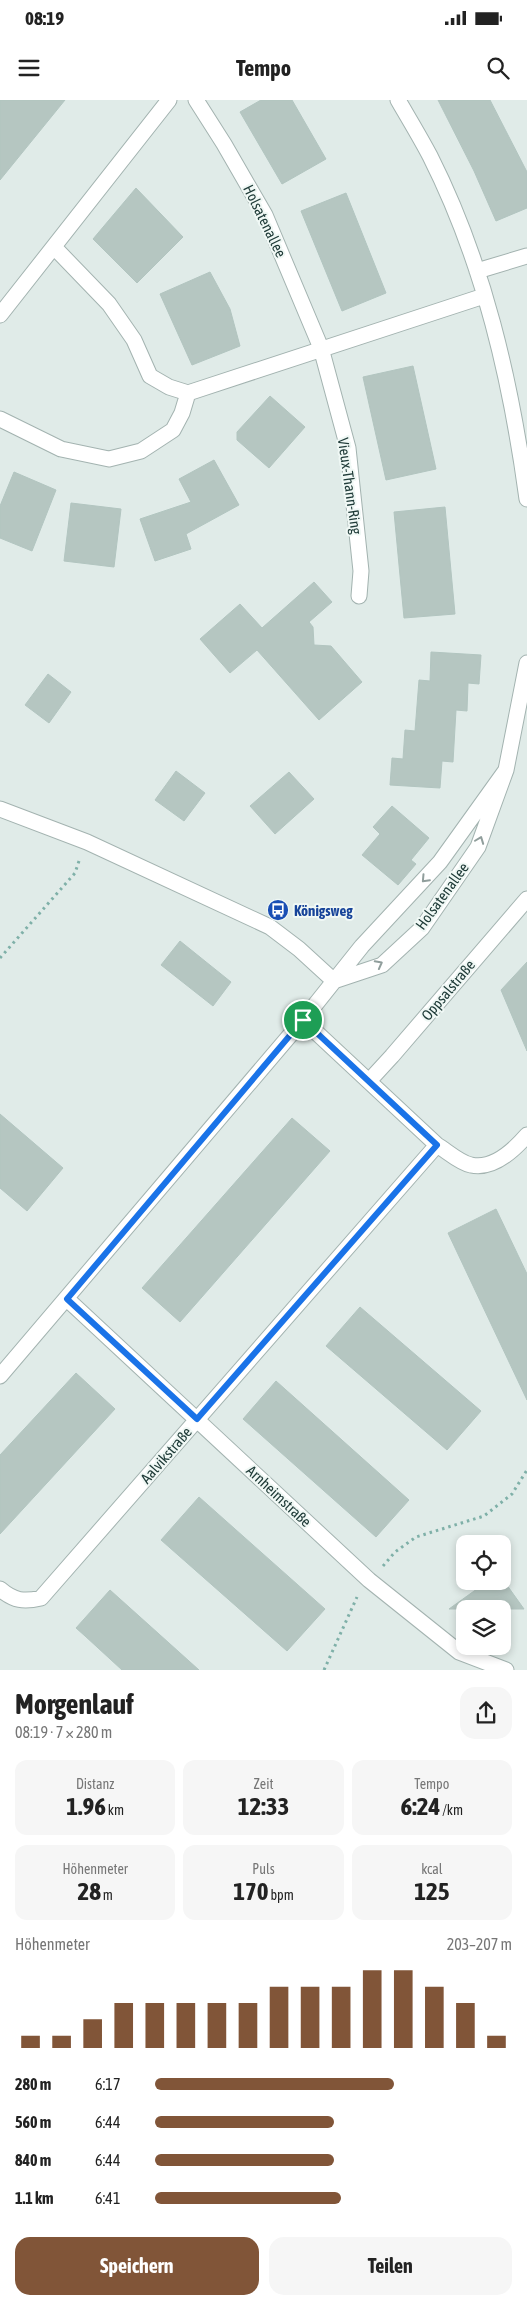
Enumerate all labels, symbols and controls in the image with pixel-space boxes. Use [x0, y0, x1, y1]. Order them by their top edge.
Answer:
text: 08:19 [25, 7, 64, 29]
icon: menu [15, 54, 43, 82]
icon: search [484, 54, 512, 82]
text: Tempo [236, 55, 291, 81]
street label: Holsatenallee [240, 182, 290, 260]
street label: Vieux-Thann-Ring [335, 437, 365, 536]
one-way arrow [474, 836, 484, 845]
street label: Holsatenallee [412, 859, 472, 933]
one-way arrow [422, 873, 431, 882]
bus stop icon: Königsweg [266, 898, 290, 922]
place label: Königsweg [294, 902, 353, 919]
street label: Oppsalstraße [418, 956, 478, 1024]
one-way arrow [374, 960, 383, 970]
pin [282, 999, 324, 1041]
icon: arrive [289, 1006, 317, 1034]
street label: Aalvikstraße [137, 1423, 195, 1487]
street label: Arnheimstraße [243, 1462, 315, 1530]
map controls [456, 1535, 511, 1655]
button: locate [456, 1535, 511, 1590]
button: layers [456, 1600, 511, 1655]
button: share [460, 1687, 512, 1739]
text: Morgenlauf [15, 1688, 134, 1720]
text: 08:19 · 7 × 280 m [15, 1723, 112, 1741]
text: Distanz [76, 1776, 114, 1792]
text: Zeit [254, 1776, 273, 1792]
text: Tempo [414, 1776, 449, 1792]
text: 1.96 [66, 1792, 106, 1820]
text: 12:33 [238, 1792, 289, 1820]
text: 6:24 [401, 1792, 440, 1820]
text: km [106, 1802, 124, 1818]
text: /km [440, 1802, 463, 1818]
text: Höhenmeter [62, 1861, 128, 1877]
text: Puls [252, 1861, 275, 1877]
text: kcal [421, 1861, 442, 1877]
text: 28 [77, 1877, 101, 1905]
text: 170 [233, 1877, 268, 1905]
text: 125 [414, 1877, 449, 1905]
text: m [101, 1887, 113, 1903]
text: bpm [268, 1887, 294, 1903]
text: Höhenmeter [15, 1935, 90, 1953]
text: 203–207 m [447, 1935, 512, 1953]
text: 280 m [15, 2075, 51, 2093]
text: 6:17 [95, 2075, 120, 2093]
text: 560 m [15, 2113, 51, 2131]
text: 6:44 [95, 2113, 120, 2131]
text: 840 m [15, 2151, 51, 2169]
text: 6:44 [95, 2151, 120, 2169]
text: 1.1 km [15, 2189, 54, 2207]
text: 6:41 [95, 2189, 120, 2207]
button: Speichern [15, 2237, 259, 2295]
button: Teilen [269, 2237, 512, 2295]

